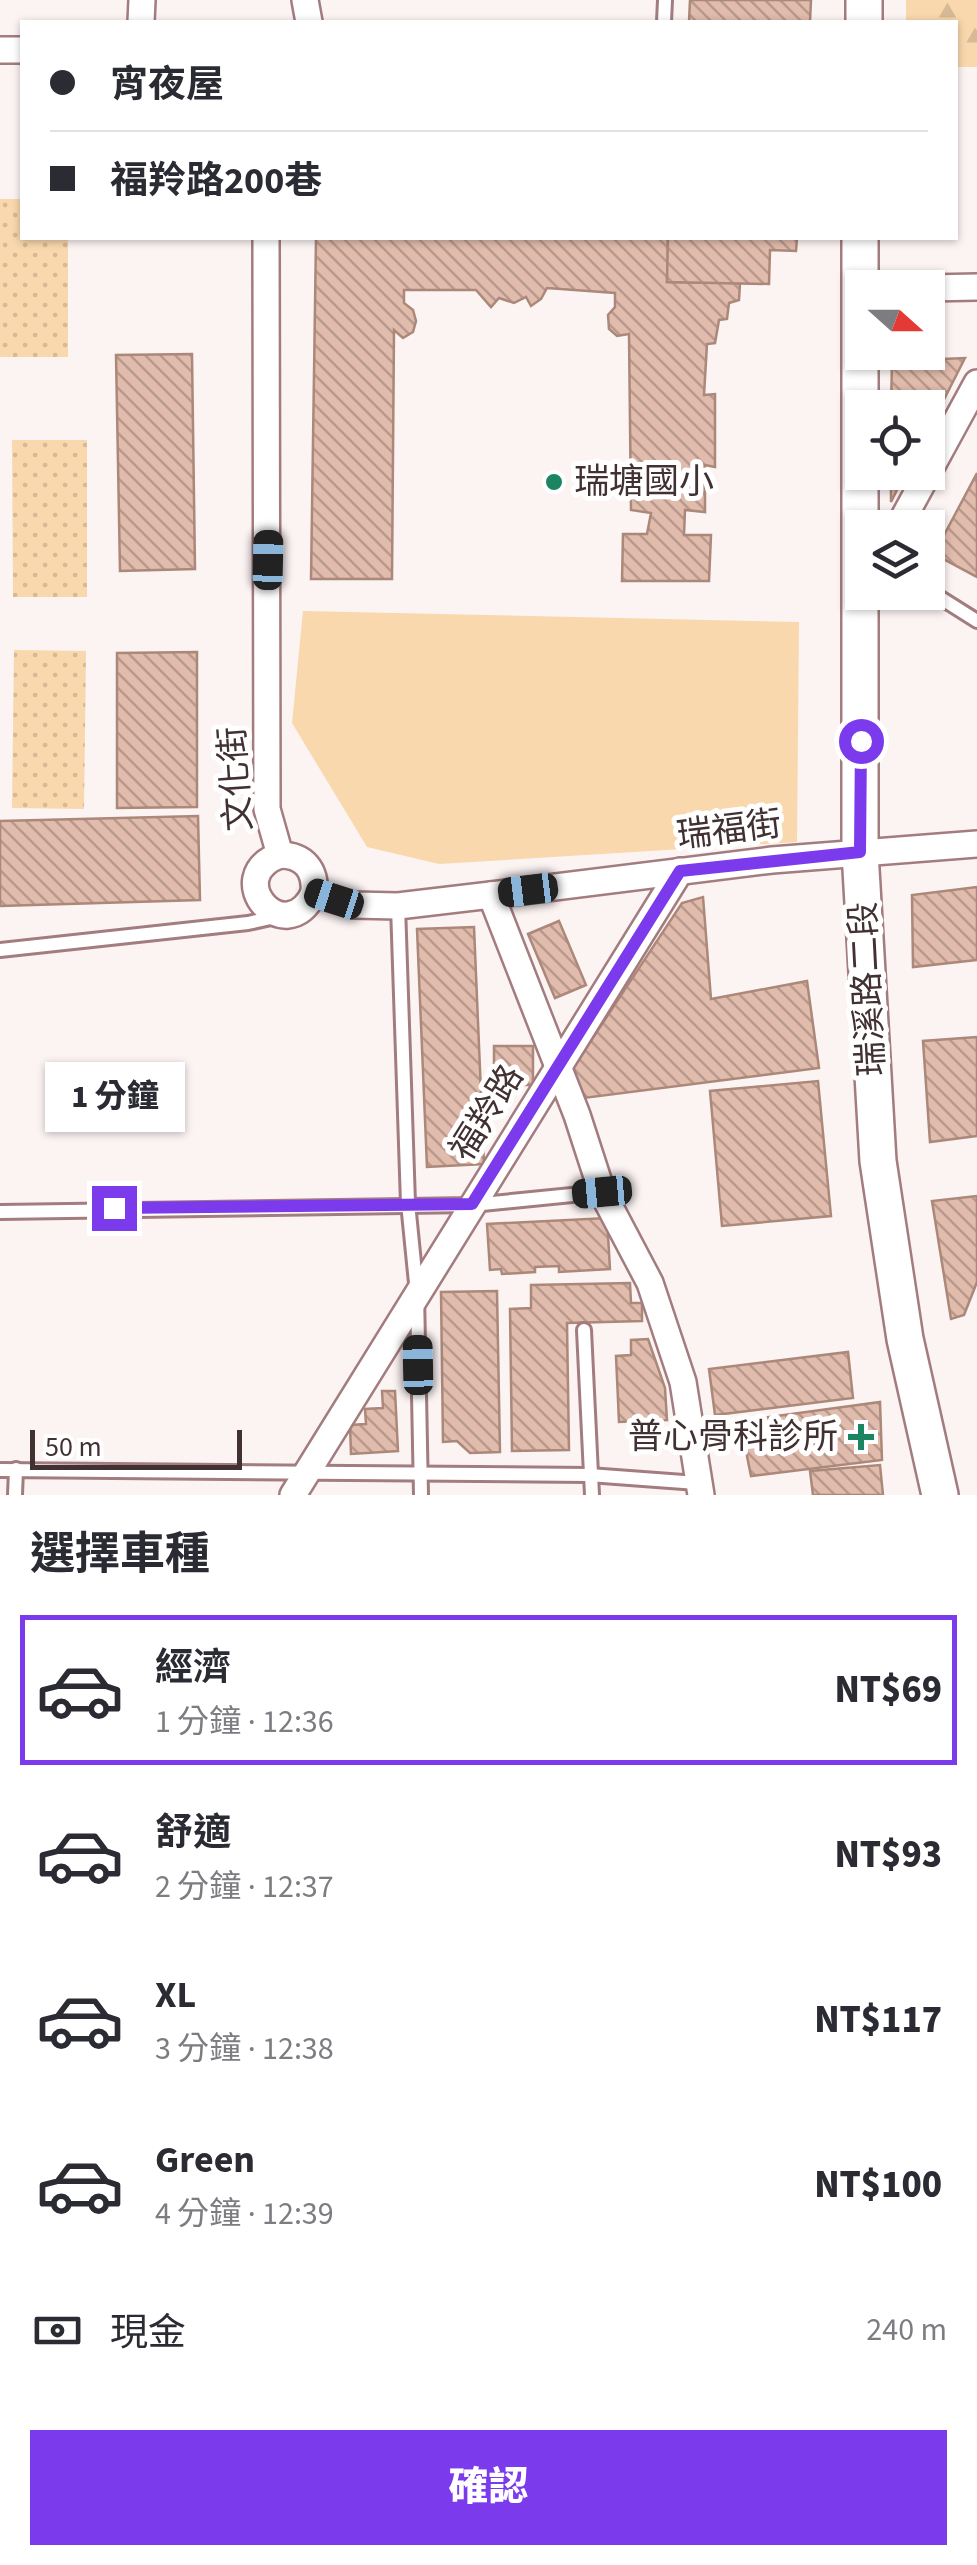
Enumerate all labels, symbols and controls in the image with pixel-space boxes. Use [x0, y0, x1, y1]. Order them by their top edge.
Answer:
text: 宵夜屋 [110, 58, 224, 112]
text: 福羚路200巷 [110, 154, 322, 208]
north arrow [845, 270, 945, 370]
map controls [845, 270, 945, 610]
button: locate [845, 390, 945, 490]
place label: 瑞塘國小 [574, 457, 714, 507]
marker: 瑞塘國小 [543, 471, 565, 493]
button: layers [845, 510, 945, 610]
car [252, 530, 284, 590]
route start [839, 719, 884, 764]
street label: 文化街 [207, 725, 265, 833]
street label: 瑞福街 [674, 799, 784, 861]
car [496, 871, 560, 909]
car [301, 875, 367, 923]
street label: 瑞溪路二段 [838, 900, 898, 1078]
street label: 福羚路 [438, 1055, 536, 1171]
callout: 1 分鐘 [44, 1063, 184, 1133]
text: 1 分鐘 [71, 1074, 159, 1120]
car [571, 1174, 633, 1210]
route end [92, 1186, 137, 1231]
car [402, 1335, 434, 1395]
place label: 普心骨科診所 [628, 1412, 838, 1462]
marker: 普心骨科診所 [848, 1424, 874, 1450]
scale bar [30, 1425, 242, 1470]
text: 50 m [45, 1427, 102, 1467]
text: 選擇車種 [30, 1523, 210, 1587]
text: 經濟 [155, 1641, 231, 1695]
icon: car [35, 1645, 125, 1735]
text: NT$69 [834, 1663, 942, 1717]
text: 1 分鐘 · 12:36 [155, 1699, 334, 1745]
text: 舒適 [155, 1806, 231, 1860]
icon: car [35, 1810, 125, 1900]
text: NT$93 [834, 1828, 942, 1882]
text: 2 分鐘 · 12:37 [155, 1864, 334, 1910]
text: XL [155, 1968, 196, 2022]
icon: car [35, 1975, 125, 2065]
text: NT$117 [814, 1993, 942, 2047]
text: 3 分鐘 · 12:38 [155, 2026, 334, 2072]
text: Green [155, 2133, 255, 2187]
icon: car [35, 2140, 125, 2230]
text: NT$100 [814, 2158, 942, 2212]
text: 4 分鐘 · 12:39 [155, 2191, 334, 2237]
icon: cash [30, 2303, 85, 2358]
text: 現金 [110, 2306, 186, 2360]
text: 240 m [866, 2307, 947, 2353]
button: 確認 [30, 2430, 947, 2545]

